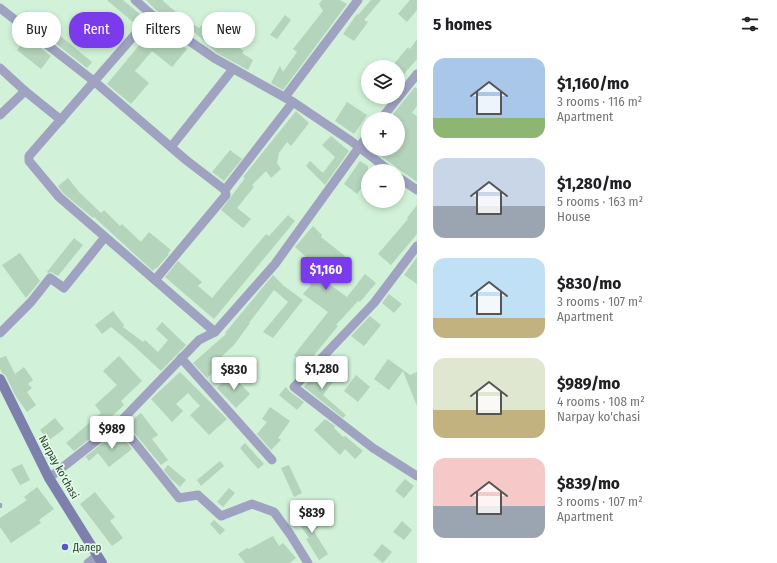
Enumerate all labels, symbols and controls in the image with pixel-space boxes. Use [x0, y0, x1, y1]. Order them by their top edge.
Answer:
chip: Buy [12, 12, 61, 48]
chip: Rent [69, 12, 124, 48]
chip: Filters [132, 12, 194, 48]
chip: New [202, 12, 255, 48]
icon: filters [739, 13, 761, 35]
text: 5 homes [433, 14, 492, 35]
map controls [361, 60, 405, 208]
button: layers [361, 60, 405, 104]
text: $1,160/mo [557, 73, 629, 94]
icon: home [465, 74, 513, 122]
text: 3 rooms · 116 m² [557, 94, 642, 109]
text: Apartment [557, 109, 613, 124]
button: + [361, 112, 405, 156]
button: − [361, 164, 405, 208]
text: $1,280/mo [557, 173, 632, 194]
icon: home [465, 174, 513, 222]
text: 5 rooms · 163 m² [557, 194, 643, 209]
text: House [557, 209, 591, 224]
pin: $1,160 [293, 257, 359, 291]
text: $1,160 [310, 262, 342, 277]
text: $830/mo [557, 273, 621, 294]
icon: home [465, 274, 513, 322]
text: 3 rooms · 107 m² [557, 294, 643, 309]
text: Apartment [557, 309, 613, 324]
pin: $1,280 [289, 356, 355, 390]
pin: $830 [210, 357, 258, 391]
text: $1,280 [305, 361, 339, 376]
text: $830 [221, 362, 247, 377]
text: $989/mo [557, 373, 620, 394]
icon: home [465, 374, 513, 422]
text: 4 rooms · 108 m² [557, 394, 645, 409]
text: Narpay ko'chasi [557, 409, 640, 424]
pin: $989 [88, 416, 136, 450]
text: $989 [99, 421, 125, 436]
street label: Narpay ko'chasi [36, 433, 81, 501]
text: $839/mo [557, 473, 620, 494]
icon: home [465, 474, 513, 522]
text: 3 rooms · 107 m² [557, 494, 643, 509]
pin: $839 [288, 500, 336, 534]
text: $839 [299, 505, 325, 520]
text: Apartment [557, 509, 613, 524]
place label: Далер [72, 541, 102, 554]
marker: Далер [60, 542, 70, 552]

